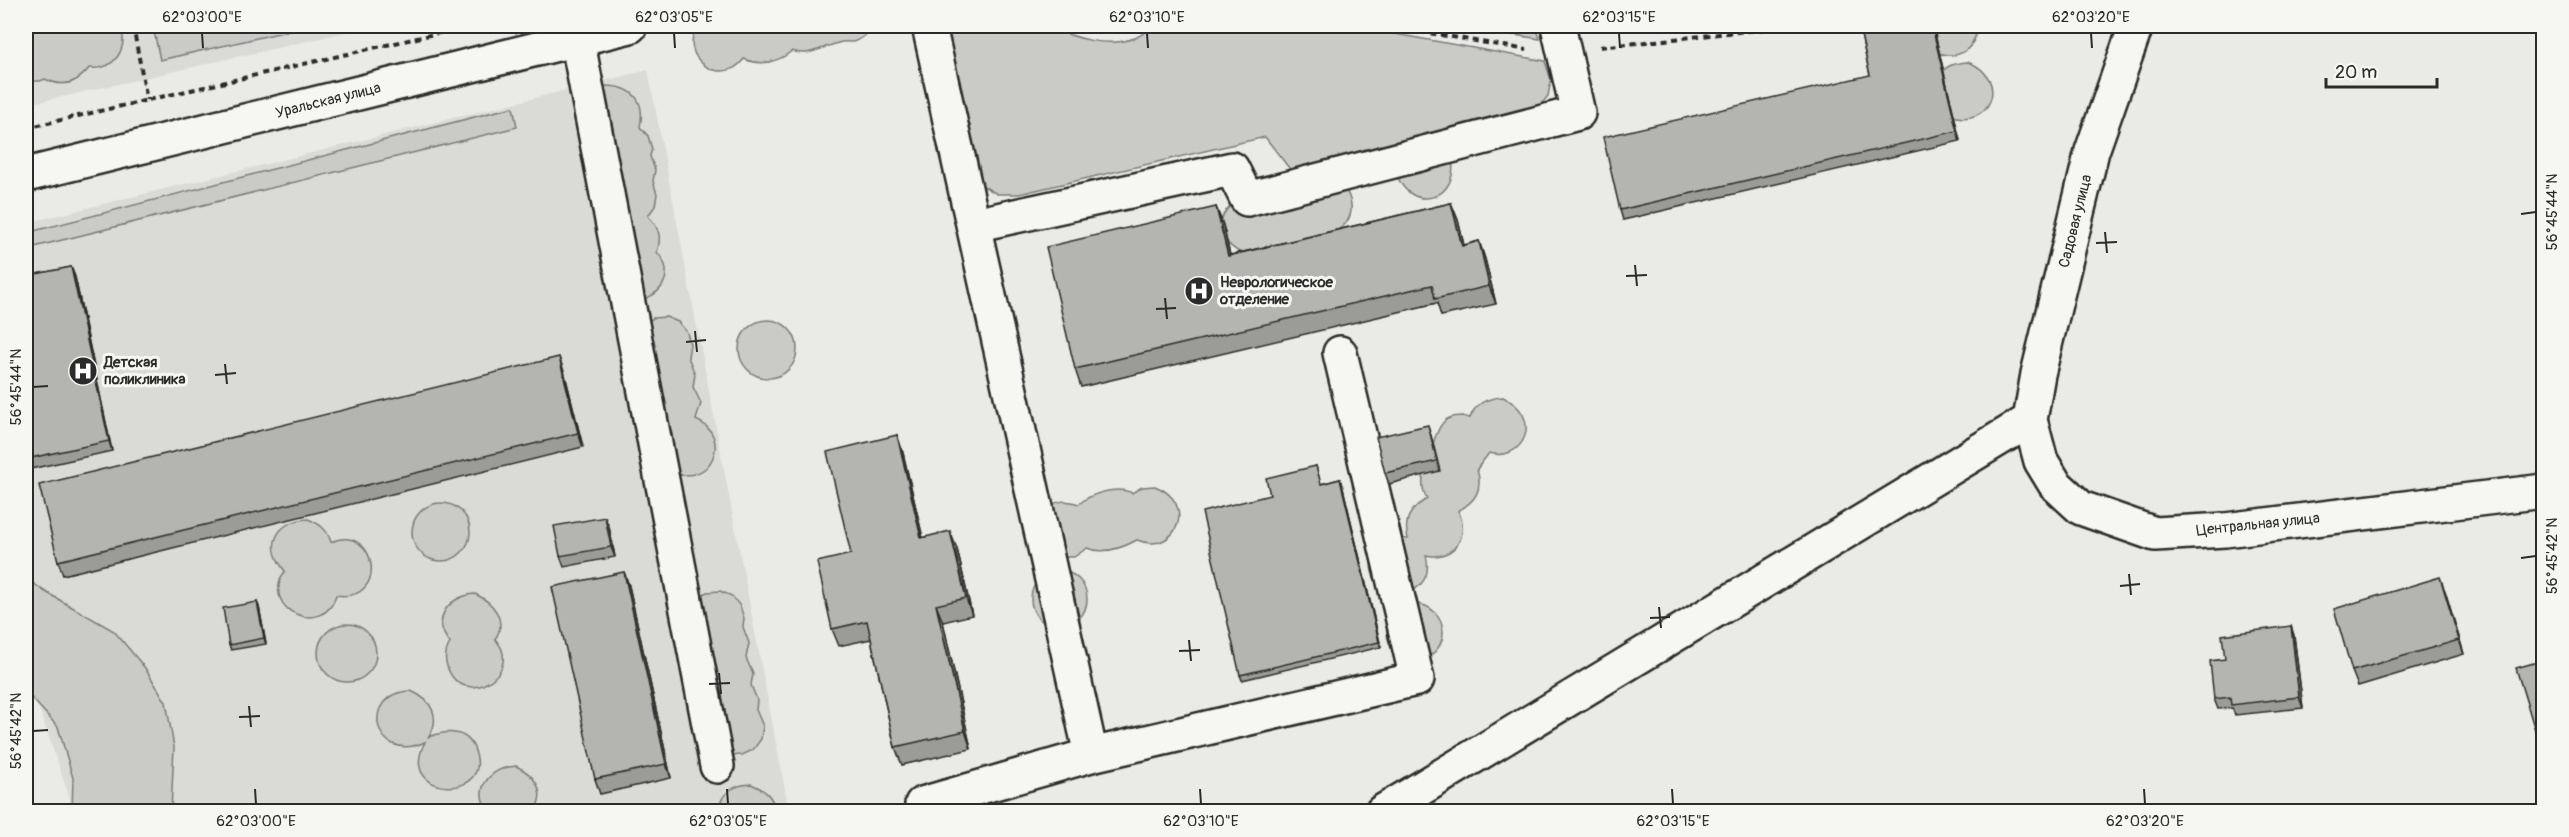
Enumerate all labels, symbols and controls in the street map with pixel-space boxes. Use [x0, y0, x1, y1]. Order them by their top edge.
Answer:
text: 62°03'00"E [162, 8, 242, 27]
text: 62°03'05"E [635, 8, 713, 27]
text: 62°03'10"E [1109, 8, 1185, 27]
text: 62°03'15"E [1582, 8, 1656, 27]
text: 62°03'20"E [2052, 8, 2130, 27]
scale bar [2326, 51, 2437, 89]
text: 20 m [2335, 61, 2377, 84]
street label: Уральская улица [274, 78, 383, 123]
street label: Садовая улица [2055, 173, 2096, 270]
text: 56°45'44"N [2543, 174, 2562, 250]
place label: Неврологическое отделение [1219, 273, 1334, 309]
hospital icon: Неврологическое отделение [1183, 275, 1215, 307]
text: 56°45'44"N [7, 349, 26, 425]
place label: Детская поликлиника [103, 353, 185, 389]
hospital icon: Детская поликлиника [67, 355, 99, 387]
street label: Центральная улица [2195, 509, 2321, 540]
text: 56°45'42"N [2543, 518, 2562, 594]
text: 56°45'42"N [7, 693, 26, 769]
text: 62°03'00"E [216, 812, 296, 831]
text: 62°03'05"E [689, 812, 767, 831]
text: 62°03'10"E [1163, 812, 1239, 831]
text: 62°03'15"E [1636, 812, 1710, 831]
text: 62°03'20"E [2106, 812, 2184, 831]

